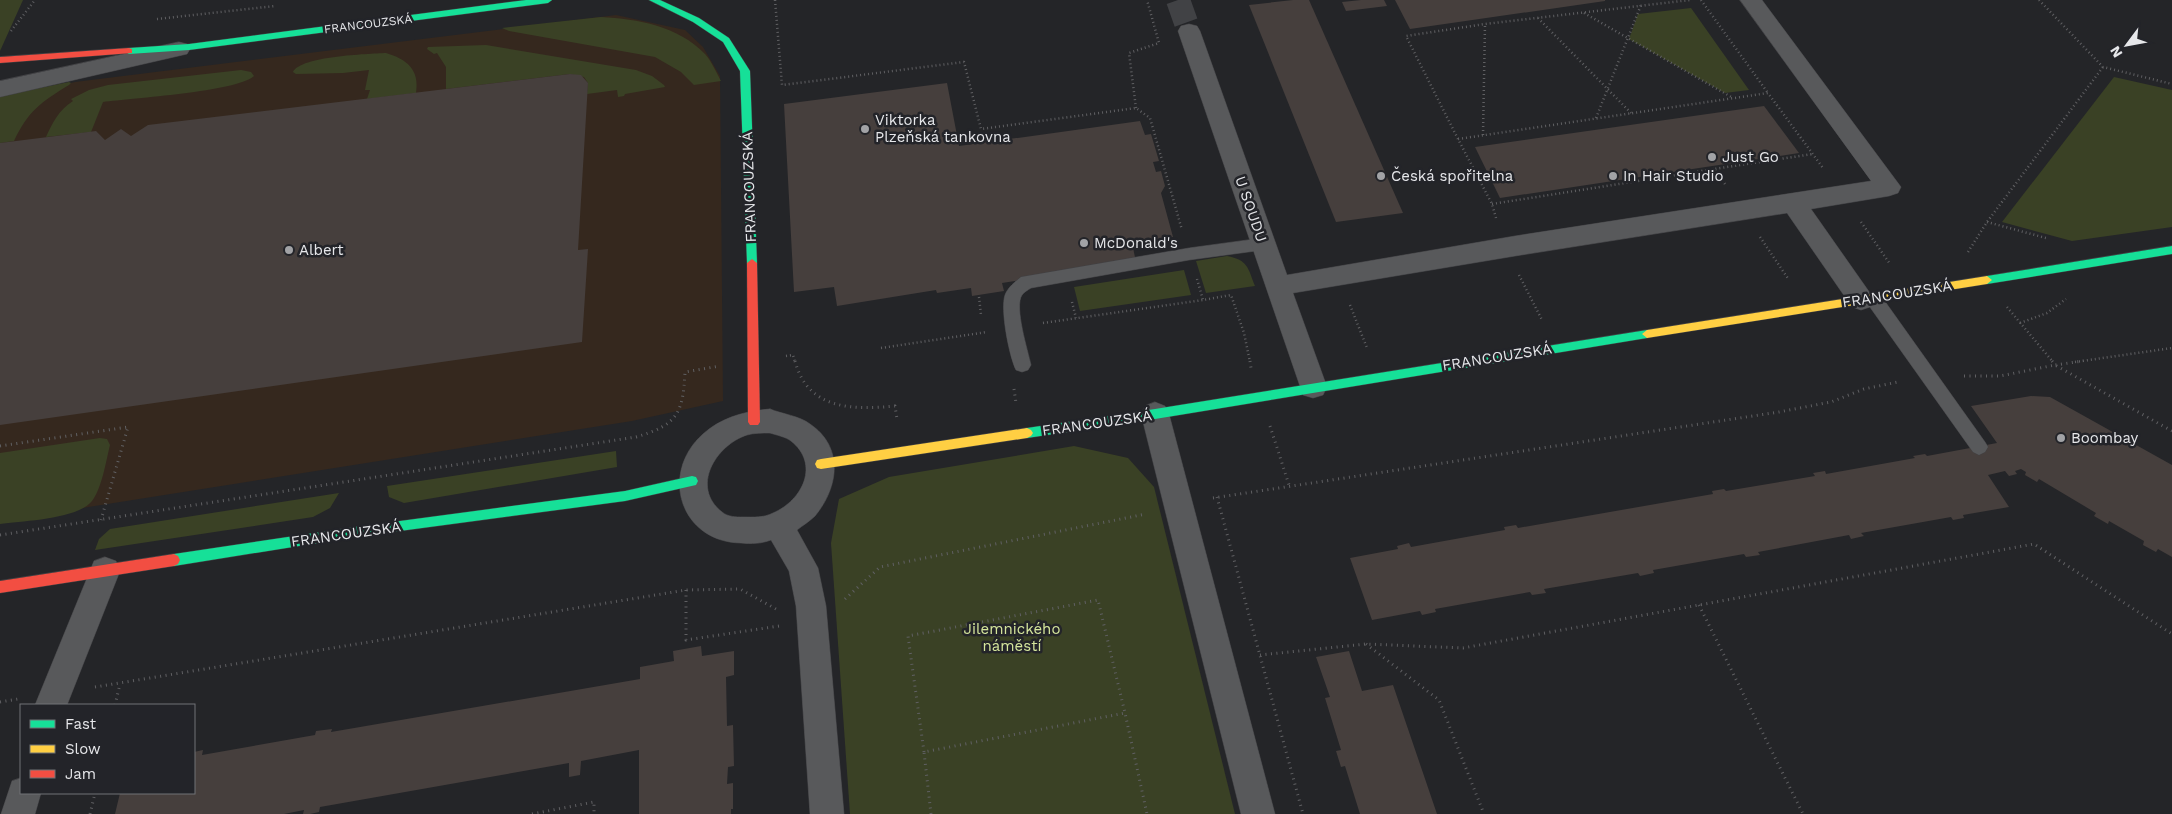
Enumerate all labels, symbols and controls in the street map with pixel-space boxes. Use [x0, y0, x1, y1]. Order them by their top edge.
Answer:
street label: FRANCOUZSKÁ [323, 12, 413, 36]
north arrow [2102, 20, 2152, 70]
text: N [2106, 43, 2126, 61]
place label: Viktorka Plzeňská tankovna [875, 111, 1011, 146]
marker: Viktorka Plzeňská tankovna [859, 123, 871, 135]
street label: FRANCOUZSKÁ [738, 131, 760, 243]
place label: Just Go [1722, 148, 1779, 166]
marker: Just Go [1706, 151, 1718, 163]
place label: Česká spořitelna [1391, 166, 1514, 185]
place label: In Hair Studio [1623, 167, 1724, 185]
marker: Česká spořitelna [1375, 170, 1387, 182]
marker: In Hair Studio [1607, 170, 1619, 182]
street label: U SOUDU [1231, 174, 1271, 244]
place label: McDonald's [1094, 234, 1178, 252]
marker: McDonald's [1078, 237, 1090, 249]
place label: Albert [299, 241, 344, 259]
marker: Albert [283, 244, 295, 256]
street label: FRANCOUZSKÁ [1841, 276, 1953, 312]
street label: FRANCOUZSKÁ [1441, 339, 1553, 375]
street label: FRANCOUZSKÁ [1041, 406, 1153, 440]
place label: Boombay [2071, 429, 2139, 447]
marker: Boombay [2055, 432, 2067, 444]
street label: FRANCOUZSKÁ [290, 517, 402, 551]
park label: Jilemnického náměstí [964, 620, 1060, 655]
legend [20, 704, 195, 794]
text: Fast [65, 715, 97, 733]
text: Slow [65, 740, 101, 758]
text: Jam [65, 765, 96, 783]

